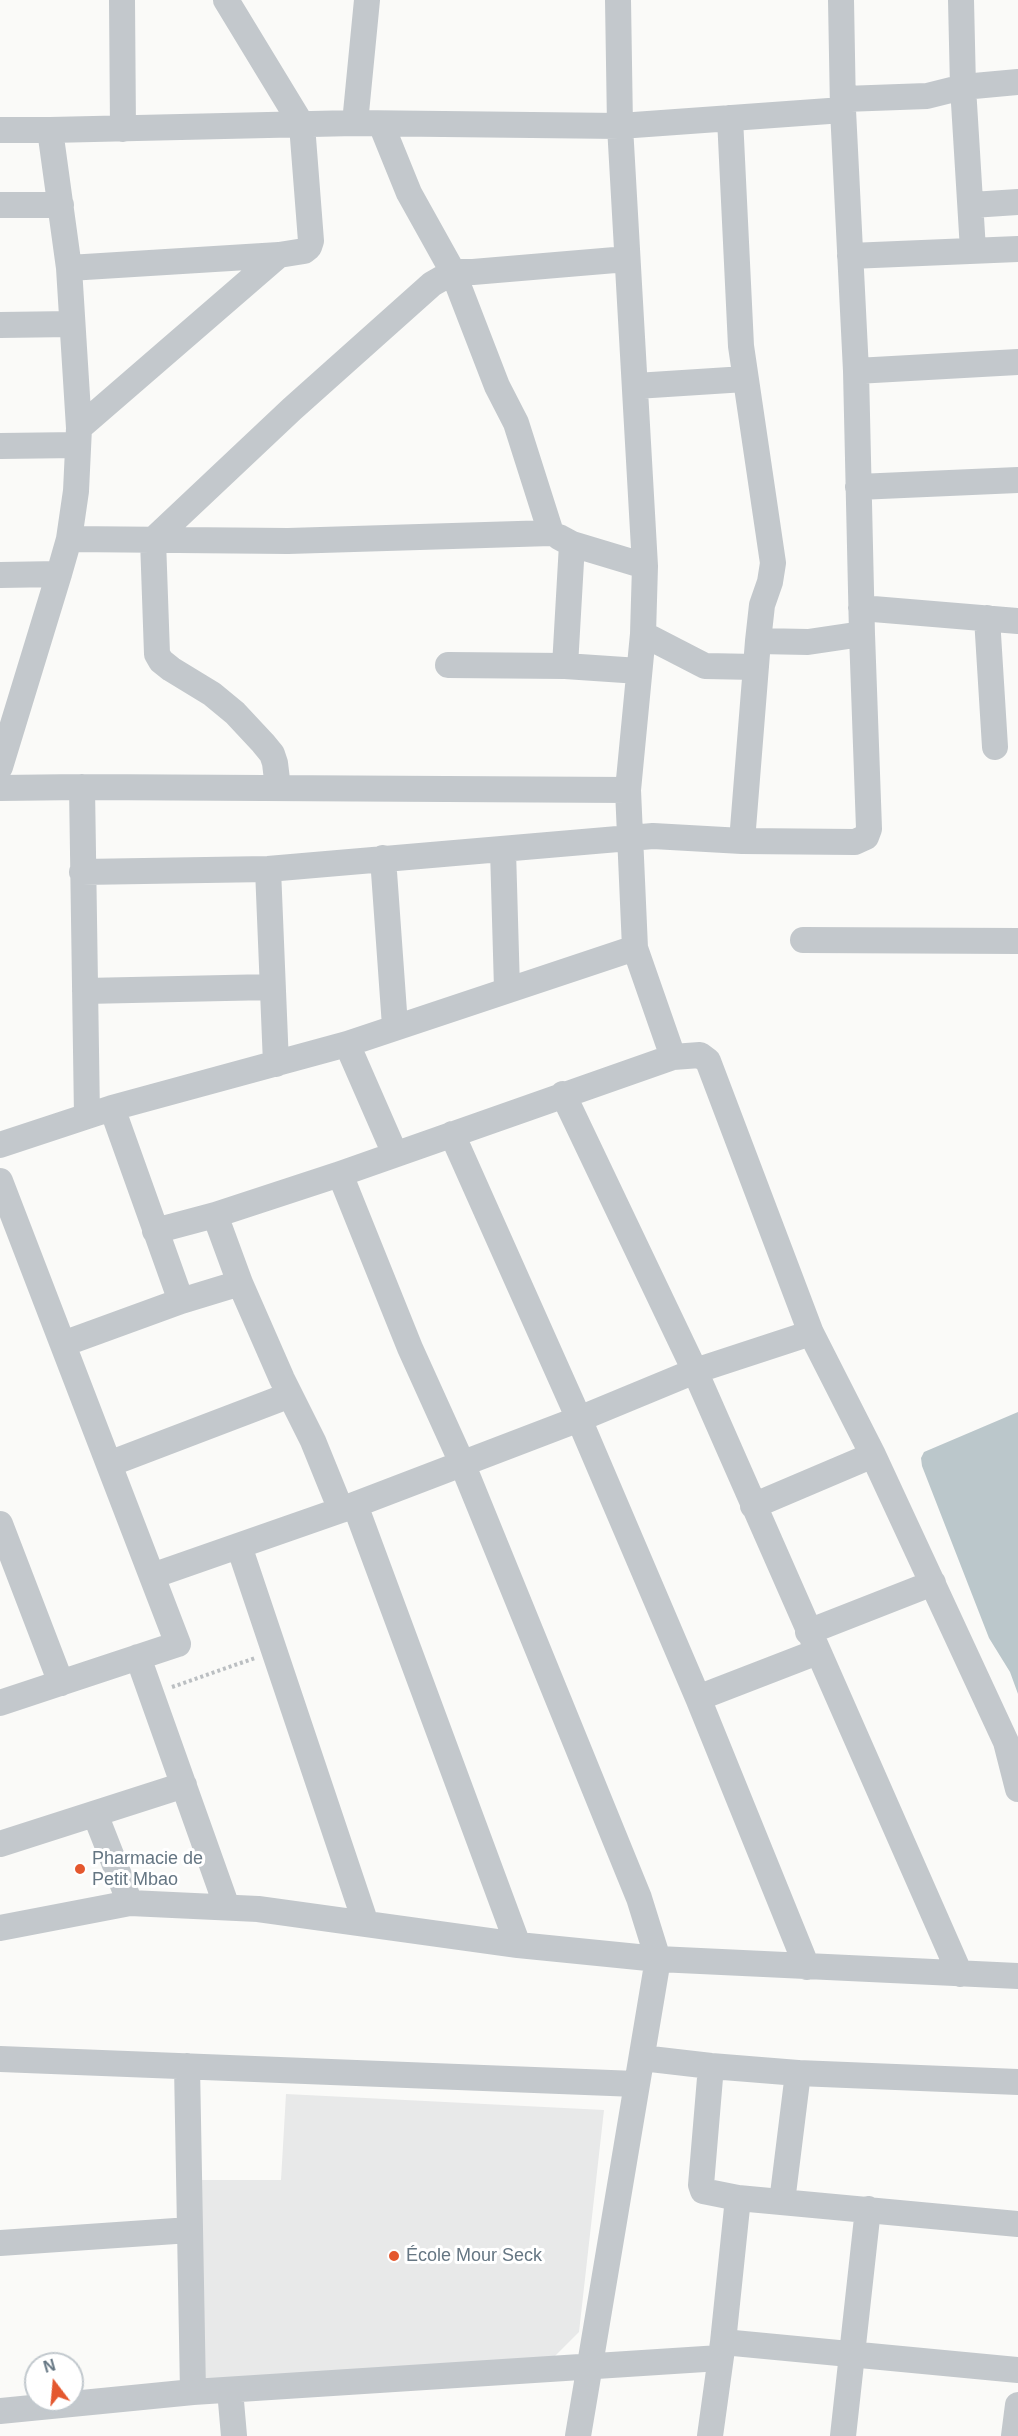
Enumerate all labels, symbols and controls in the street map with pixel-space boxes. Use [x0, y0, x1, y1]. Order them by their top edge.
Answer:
place label: Pharmacie de Petit Mbao [92, 1848, 203, 1890]
marker: Pharmacie de Petit Mbao [73, 1862, 87, 1876]
place label: École Mour Seck [406, 2245, 542, 2267]
marker: École Mour Seck [387, 2249, 401, 2263]
north arrow [24, 2352, 84, 2412]
text: N [42, 2356, 57, 2376]

